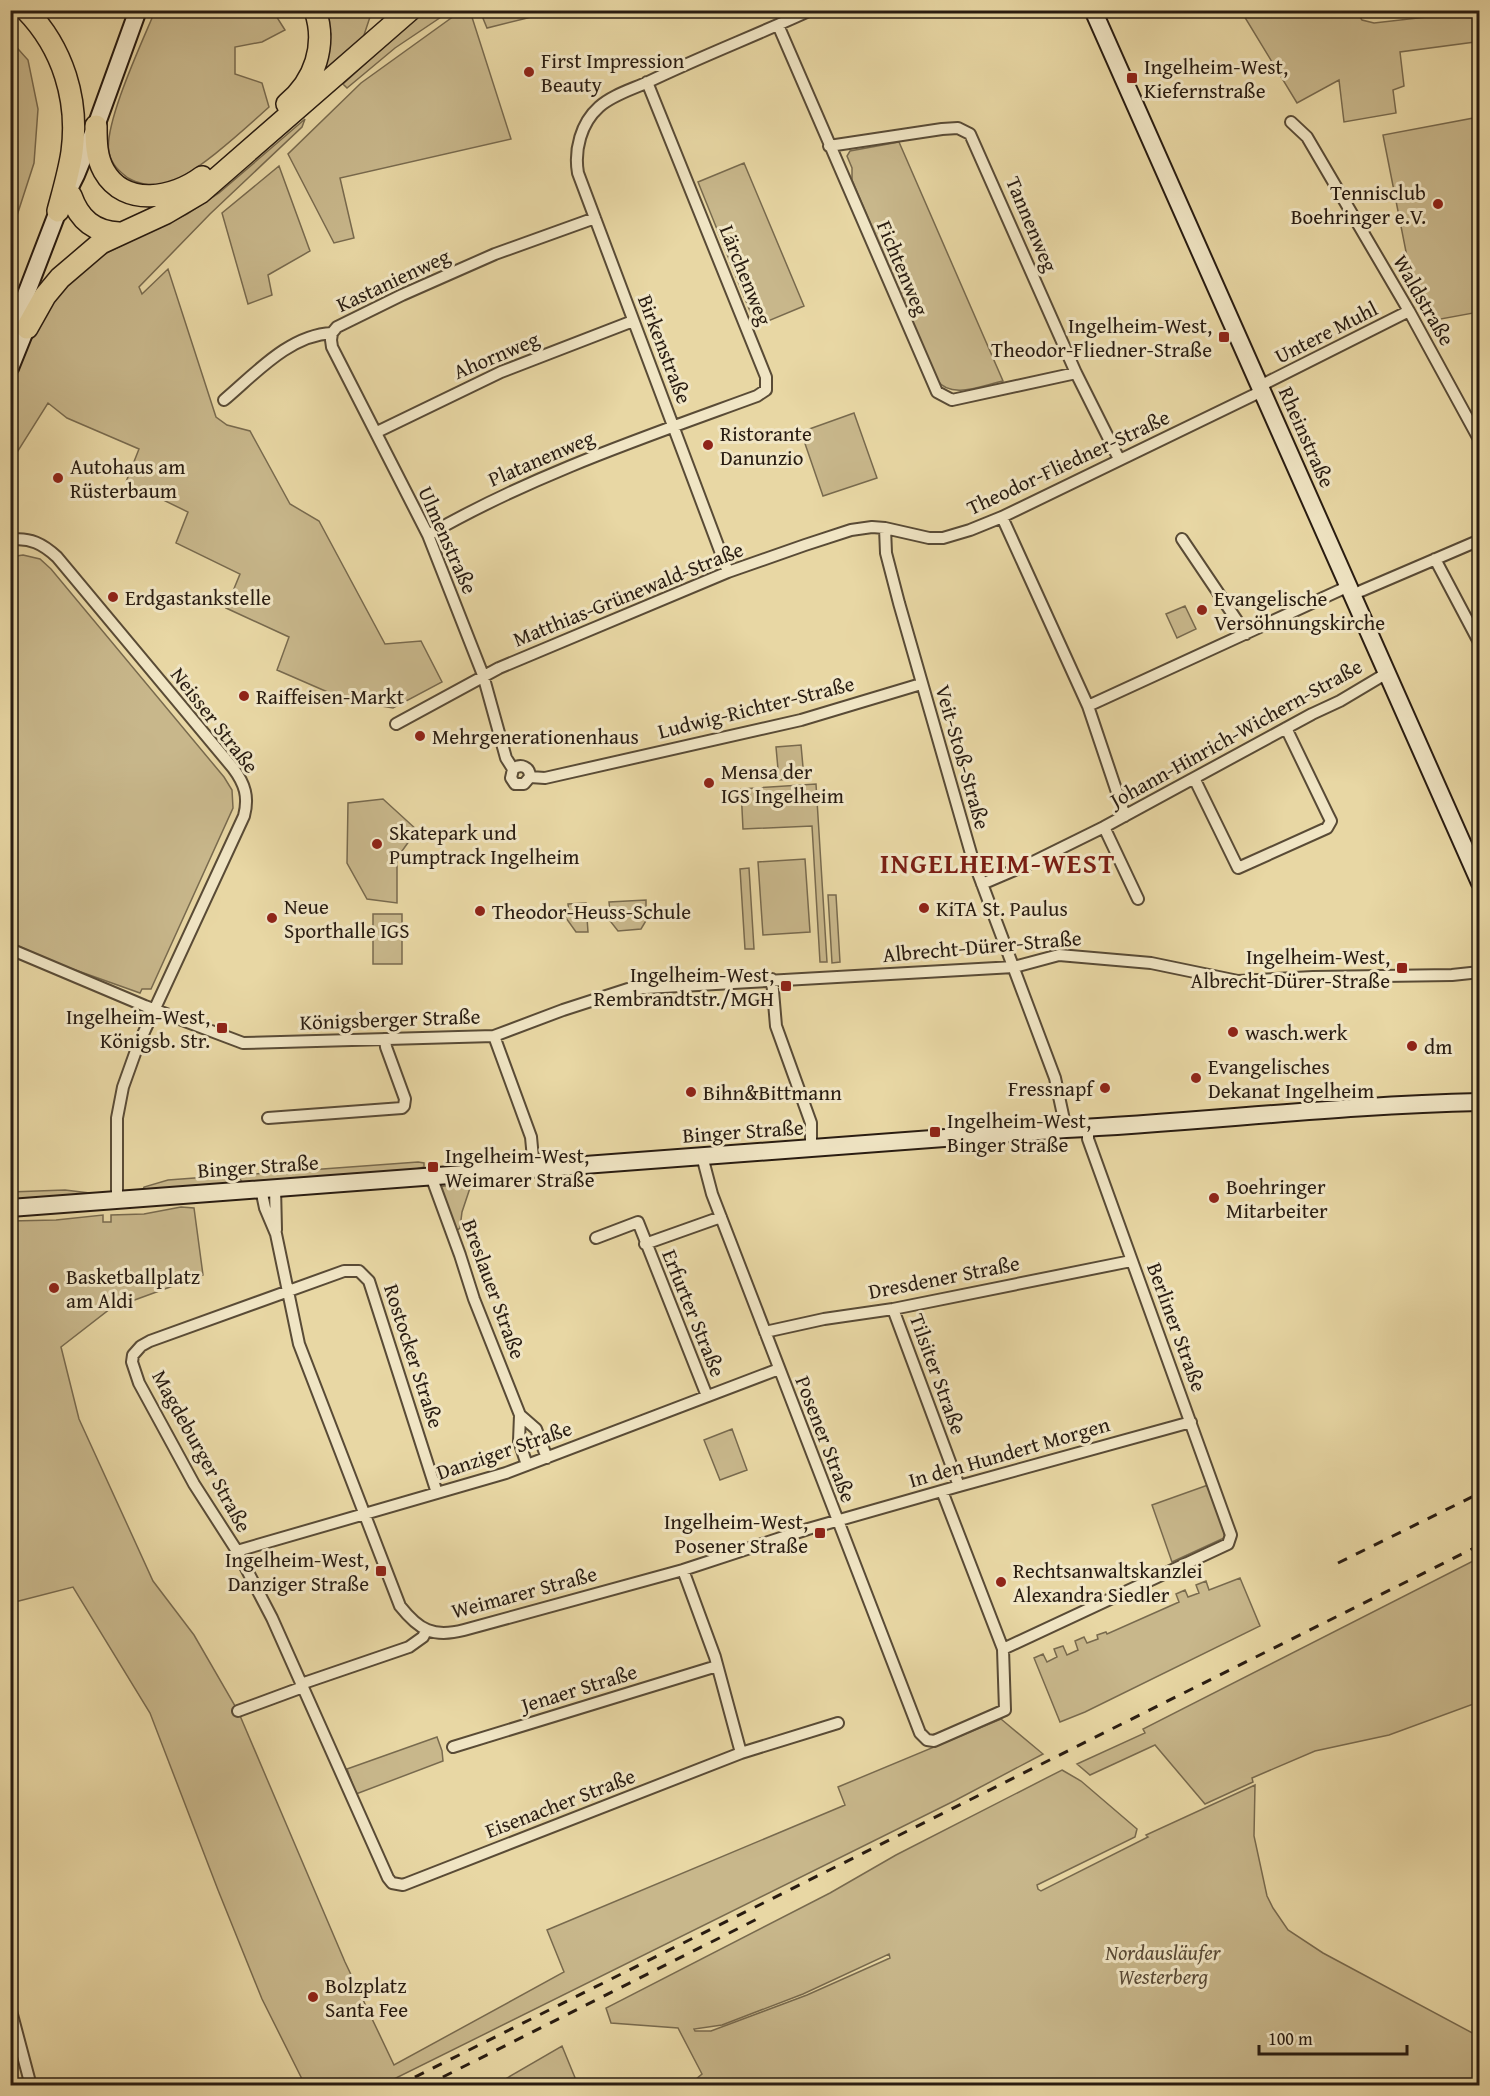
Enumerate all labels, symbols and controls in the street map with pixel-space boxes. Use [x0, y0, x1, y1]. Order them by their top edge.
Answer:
place label: First Impression Beauty [541, 45, 685, 100]
place label: Ingelheim-West, Kiefernstraße [1144, 51, 1288, 106]
marker: First Impression Beauty [522, 65, 536, 79]
marker: Ingelheim-West, Kiefernstraße [1125, 71, 1139, 85]
street label: Tannenweg [998, 172, 1066, 277]
place label: Tennisclub Boehringer e.V. [1291, 177, 1426, 232]
marker: Tennisclub Boehringer e.V. [1431, 197, 1445, 211]
street label: Fichtenweg [869, 216, 937, 321]
street label: Lärchenweg [712, 220, 780, 330]
street label: Kastanienweg [331, 240, 455, 320]
street label: Waldstraße [1385, 249, 1463, 351]
street label: Birkenstraße [630, 290, 700, 408]
street label: Untere Muhl [1269, 293, 1383, 371]
place label: Ingelheim-West, Theodor-Fliedner-Straße [991, 310, 1212, 365]
street label: Ahornweg [448, 323, 544, 387]
marker: Ingelheim-West, Theodor-Fliedner-Straße [1217, 330, 1231, 344]
street label: Rheinstraße [1271, 381, 1343, 493]
street label: Theodor-Fliedner-Straße [961, 401, 1175, 523]
place label: Ristorante Danunzio [720, 418, 812, 473]
street label: Platanenweg [483, 422, 599, 494]
marker: Ristorante Danunzio [701, 438, 715, 452]
place label: Autohaus am Rüsterbaum [70, 451, 185, 506]
marker: Autohaus am Rüsterbaum [51, 471, 65, 485]
street label: Ulmenstraße [410, 481, 486, 599]
street label: Matthias-Grünewald-Straße [508, 533, 748, 654]
place label: Erdgastankstelle [125, 582, 271, 613]
place label: Evangelische Versöhnungskirche [1214, 583, 1385, 638]
marker: Erdgastankstelle [106, 590, 120, 604]
marker: Evangelische Versöhnungskirche [1195, 603, 1209, 617]
street label: Johann-Hinrich-Wichern-Straße [1102, 650, 1368, 817]
street label: Neisser Straße [164, 660, 267, 780]
street label: Ludwig-Richter-Straße [655, 668, 858, 746]
place label: Raiffeisen-Markt [256, 681, 405, 712]
street label: Veit-Stoß-Straße [928, 681, 998, 833]
marker: Raiffeisen-Markt [237, 689, 251, 703]
place label: Mehrgenerationenhaus [432, 721, 639, 752]
marker: Mehrgenerationenhaus [413, 729, 427, 743]
place label: Mensa der IGS Ingelheim [721, 756, 844, 811]
marker: Mensa der IGS Ingelheim [702, 776, 716, 790]
place label: Skatepark und Pumptrack Ingelheim [389, 817, 579, 872]
marker: Skatepark und Pumptrack Ingelheim [370, 837, 384, 851]
district label: INGELHEIM-WEST [880, 843, 1116, 883]
place label: Neue Sporthalle IGS [284, 891, 409, 946]
place label: KiTA St. Paulus [936, 893, 1068, 924]
place label: Theodor-Heuss-Schule [492, 896, 691, 927]
marker: KiTA St. Paulus [917, 901, 931, 915]
marker: Theodor-Heuss-Schule [473, 904, 487, 918]
marker: Neue Sporthalle IGS [265, 911, 279, 925]
street label: Albrecht-Dürer-Straße [881, 922, 1083, 970]
place label: Ingelheim-West, Albrecht-Dürer-Straße [1191, 941, 1390, 996]
place label: Ingelheim-West, Rembrandtstr./MGH [594, 959, 774, 1014]
marker: Ingelheim-West, Albrecht-Dürer-Straße [1395, 961, 1409, 975]
marker: Ingelheim-West, Rembrandtstr./MGH [779, 979, 793, 993]
street label: Königsberger Straße [299, 1000, 481, 1038]
place label: Ingelheim-West, Königsb. Str. [66, 1001, 210, 1056]
place label: wasch.werk [1245, 1017, 1348, 1048]
marker: Ingelheim-West, Königsb. Str. [215, 1021, 229, 1035]
marker: wasch.werk [1226, 1025, 1240, 1039]
place label: dm [1424, 1031, 1452, 1062]
marker: dm [1405, 1039, 1419, 1053]
place label: Evangelisches Dekanat Ingelheim [1208, 1051, 1374, 1106]
marker: Evangelisches Dekanat Ingelheim [1189, 1071, 1203, 1085]
place label: Fressnapf [1008, 1073, 1095, 1104]
place label: Bihn&Bittmann [703, 1077, 842, 1108]
marker: Fressnapf [1098, 1081, 1112, 1095]
marker: Bihn&Bittmann [684, 1085, 698, 1099]
place label: Ingelheim-West, Binger Straße [947, 1105, 1091, 1160]
street label: Binger Straße [681, 1111, 805, 1151]
marker: Ingelheim-West, Binger Straße [928, 1125, 942, 1139]
place label: Ingelheim-West, Weimarer Straße [445, 1140, 595, 1195]
street label: Binger Straße [196, 1146, 320, 1186]
marker: Ingelheim-West, Weimarer Straße [426, 1160, 440, 1174]
place label: Boehringer Mitarbeiter [1226, 1171, 1328, 1226]
marker: Boehringer Mitarbeiter [1207, 1191, 1221, 1205]
street label: Breslauer Straße [454, 1215, 534, 1363]
street label: Erfurter Straße [654, 1245, 734, 1381]
street label: Dresdener Straße [866, 1247, 1022, 1307]
street label: Berliner Straße [1139, 1258, 1215, 1396]
place label: Basketballplatz am Aldi [66, 1261, 200, 1316]
street label: Rostocker Straße [376, 1280, 452, 1432]
marker: Basketballplatz am Aldi [47, 1281, 61, 1295]
street label: Tilsiter Straße [902, 1309, 974, 1439]
street label: Magdeburger Straße [144, 1364, 260, 1538]
street label: Posener Straße [788, 1371, 864, 1507]
street label: In den Hundert Morgen [905, 1408, 1113, 1496]
street label: Danziger Straße [432, 1412, 576, 1488]
place label: Ingelheim-West, Posener Straße [664, 1506, 808, 1561]
marker: Ingelheim-West, Posener Straße [813, 1526, 827, 1540]
place label: Ingelheim-West, Danziger Straße [225, 1544, 369, 1599]
place label: Rechtsanwaltskanzlei Alexandra Siedler [1013, 1555, 1203, 1610]
street label: Weimarer Straße [448, 1558, 600, 1626]
marker: Ingelheim-West, Danziger Straße [374, 1564, 388, 1578]
marker: Rechtsanwaltskanzlei Alexandra Siedler [994, 1575, 1008, 1589]
street label: Jenaer Straße [514, 1656, 641, 1721]
street label: Eisenacher Straße [480, 1760, 640, 1846]
park label: Nordausläufer Westerberg [1104, 1937, 1222, 1992]
place label: Bolzplatz Santa Fee [325, 1970, 408, 2025]
marker: Bolzplatz Santa Fee [306, 1990, 320, 2004]
scale bar [1259, 2018, 1408, 2056]
text: 100 m [1268, 2025, 1313, 2052]

